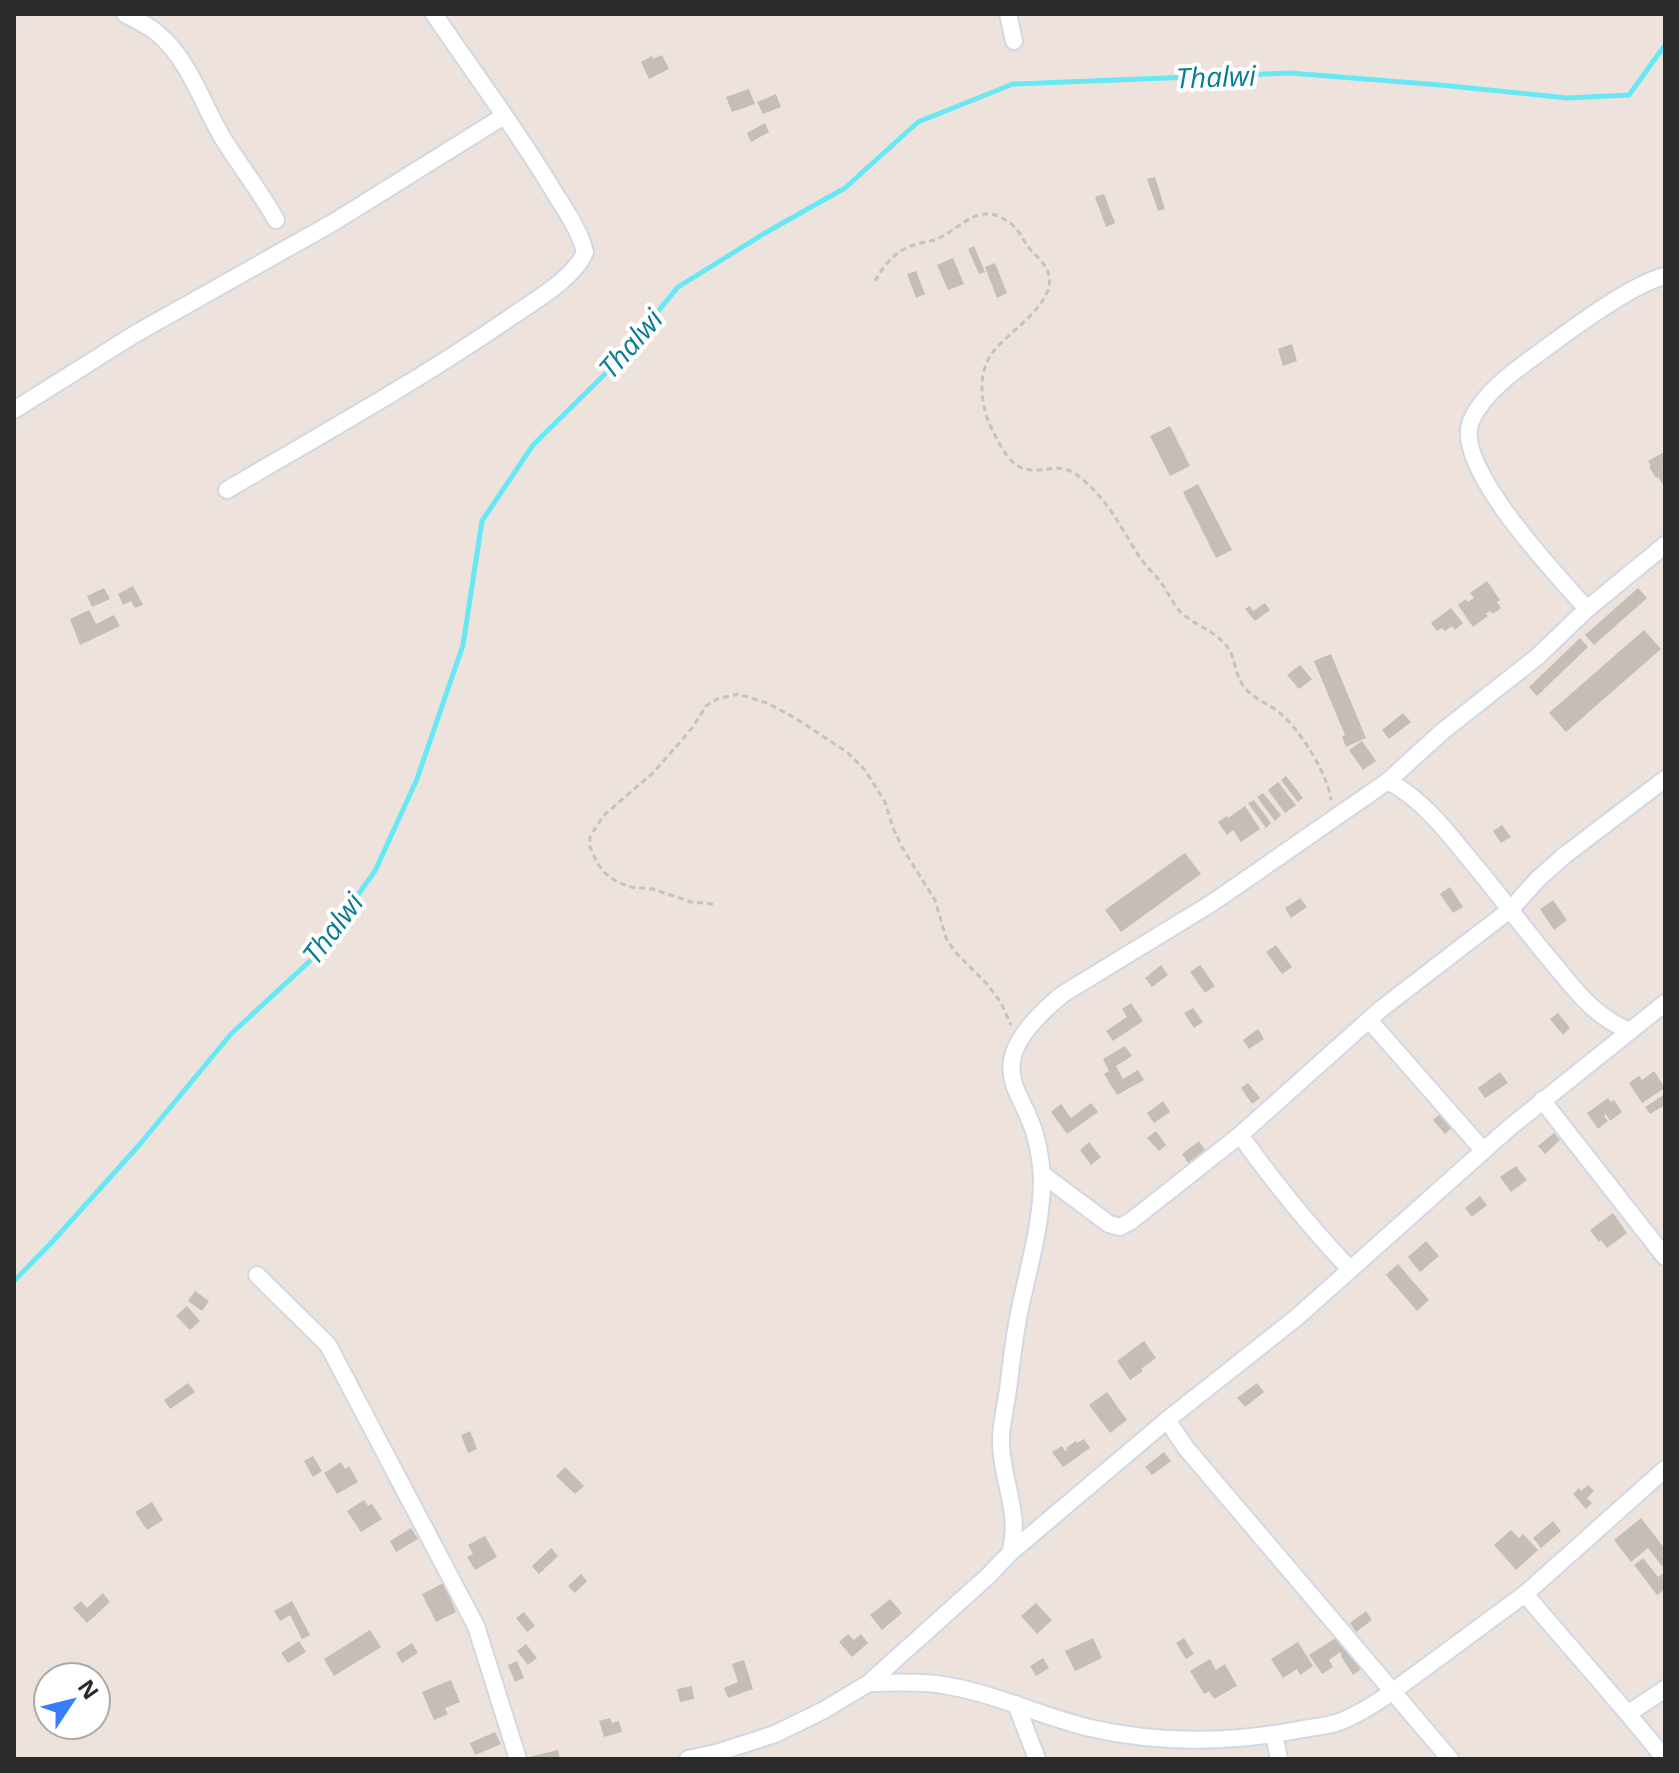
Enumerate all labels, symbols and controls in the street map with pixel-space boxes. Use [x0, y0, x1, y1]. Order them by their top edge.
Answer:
water label: Thalwi [1175, 56, 1258, 96]
water label: Thalwi [589, 300, 671, 386]
water label: Thalwi [293, 884, 372, 971]
north arrow [32, 1661, 112, 1741]
text: N [72, 1673, 107, 1705]

